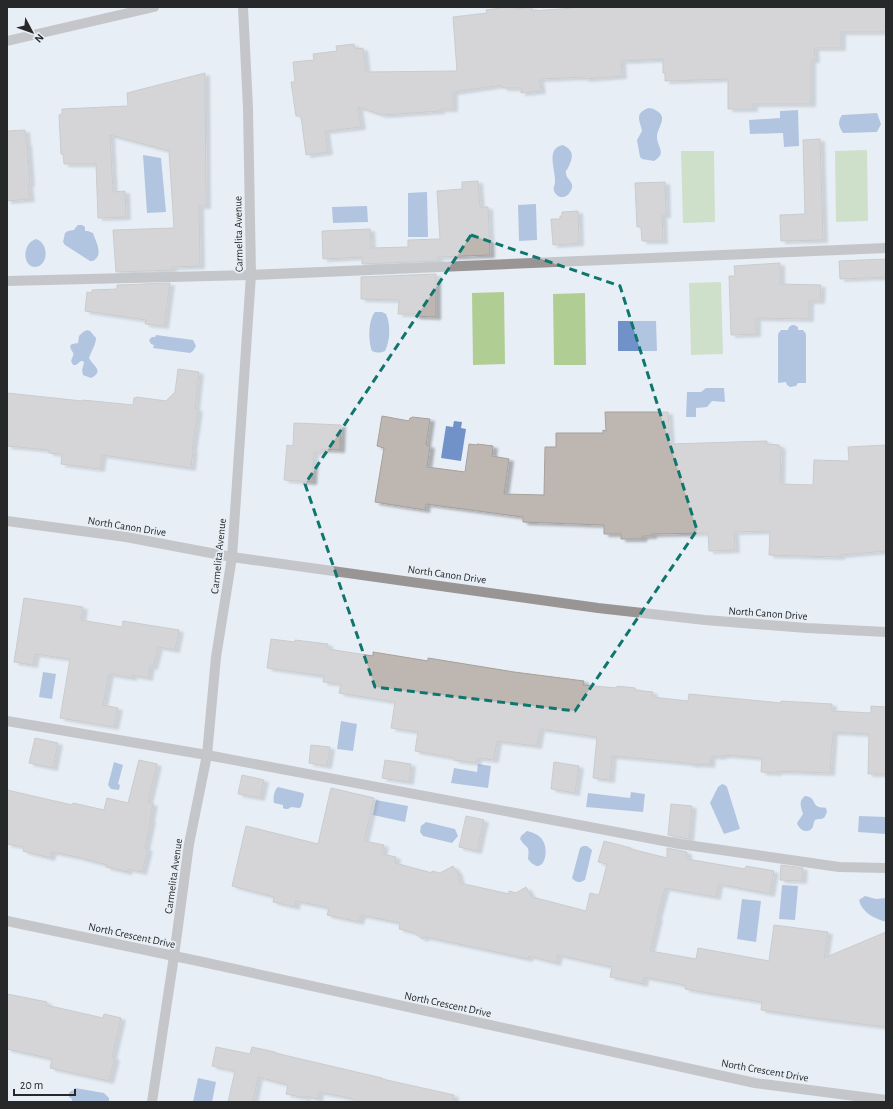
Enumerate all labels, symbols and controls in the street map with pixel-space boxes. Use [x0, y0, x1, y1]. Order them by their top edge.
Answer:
north arrow [12, 12, 52, 52]
text: N [33, 32, 46, 45]
street label: Carmelita Avenue [232, 196, 245, 272]
street label: North Canon Drive [87, 515, 167, 538]
street label: Carmelita Avenue [209, 518, 228, 594]
street label: North Canon Drive [407, 564, 487, 585]
street label: North Canon Drive [728, 605, 808, 622]
street label: Carmelita Avenue [163, 838, 184, 914]
street label: North Crescent Drive [87, 921, 176, 950]
street label: North Crescent Drive [403, 990, 492, 1019]
street label: North Crescent Drive [720, 1057, 809, 1084]
scale bar [14, 1071, 75, 1097]
text: 20 m [20, 1079, 43, 1091]

